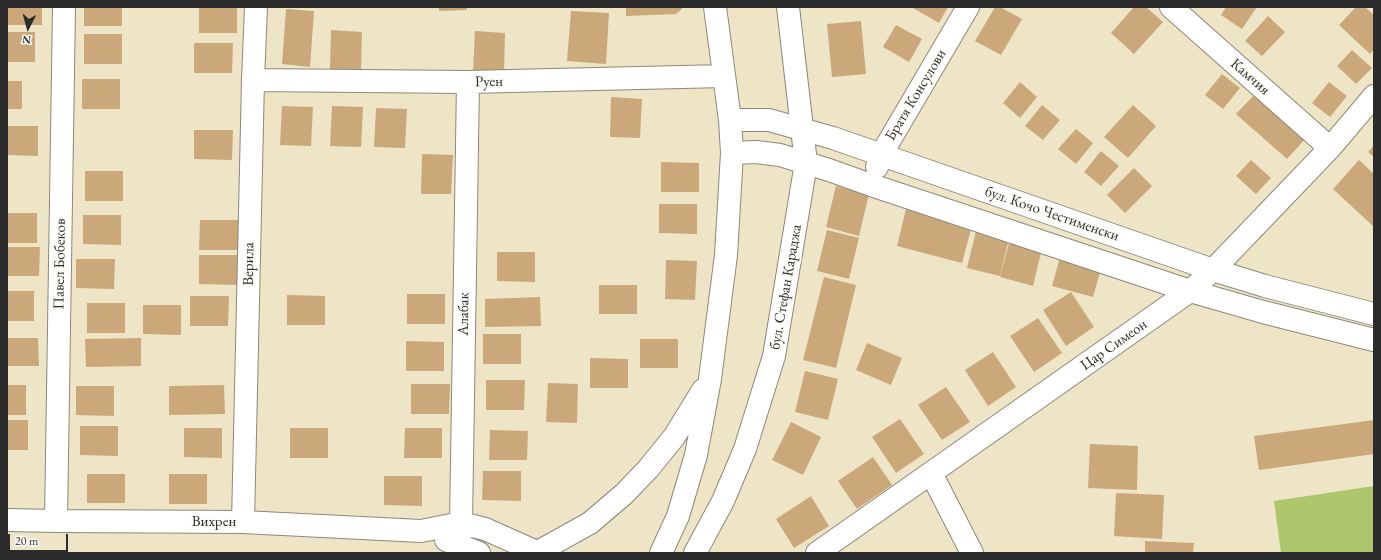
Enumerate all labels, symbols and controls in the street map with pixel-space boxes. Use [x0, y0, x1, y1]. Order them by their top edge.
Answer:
north arrow [8, 8, 48, 48]
text: N [22, 33, 32, 47]
street label: Братя Консулови [882, 46, 950, 144]
street label: Камчия [1227, 55, 1273, 99]
street label: Руен [475, 73, 503, 91]
street label: бул. Кочо Честименски [982, 183, 1122, 245]
street label: Павел Бобеков [50, 219, 70, 309]
street label: бул. Стефан Караджа [766, 223, 806, 351]
street label: Верила [240, 242, 258, 286]
street label: Алабак [455, 292, 473, 336]
street label: Цар Симеон [1077, 315, 1151, 375]
street label: Вихрен [192, 513, 236, 531]
scale bar [10, 526, 70, 552]
text: 20 m [15, 533, 38, 549]

